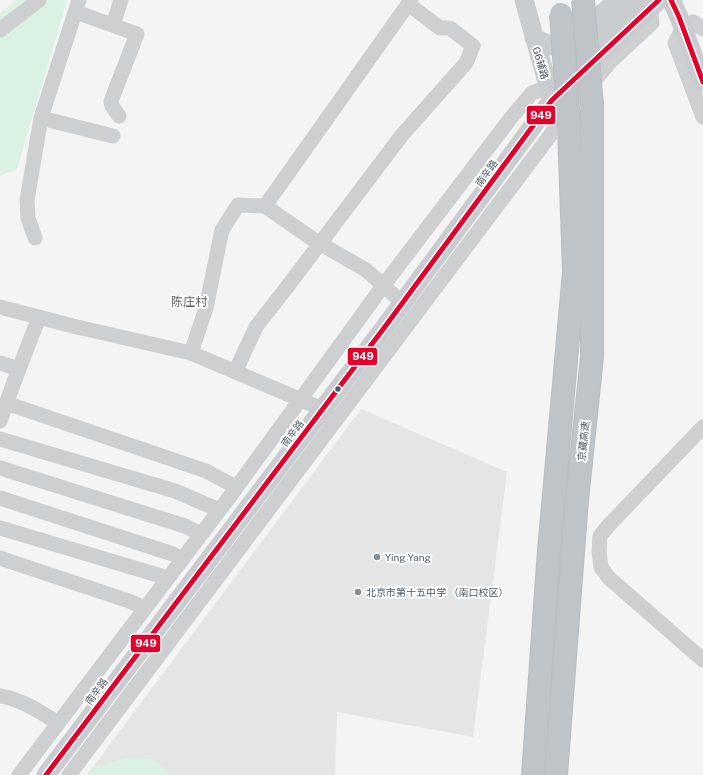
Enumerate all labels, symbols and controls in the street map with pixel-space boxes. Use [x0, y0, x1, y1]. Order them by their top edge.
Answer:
street label: G6辅路 [531, 45, 551, 81]
line badge: 949 [526, 105, 556, 125]
text: 949 [530, 109, 552, 121]
street label: 南辛路 [472, 157, 500, 189]
district label: 陈庄村 [171, 295, 208, 309]
line badge: 949 [347, 347, 378, 366]
text: 949 [352, 350, 374, 362]
unlabelled marker [333, 384, 343, 394]
street label: 南辛路 [278, 417, 306, 449]
street label: 京藏高速 [575, 420, 591, 462]
place label: Ying Yang [385, 551, 431, 563]
marker: Ying Yang [372, 552, 382, 562]
place label: 北京市第十五中学 （南口校区） [366, 586, 508, 598]
marker: 北京市第十五中学 （南口校区） [353, 587, 363, 597]
line badge: 949 [130, 634, 161, 653]
text: 949 [135, 637, 157, 649]
street label: 南辛路 [82, 675, 110, 707]

